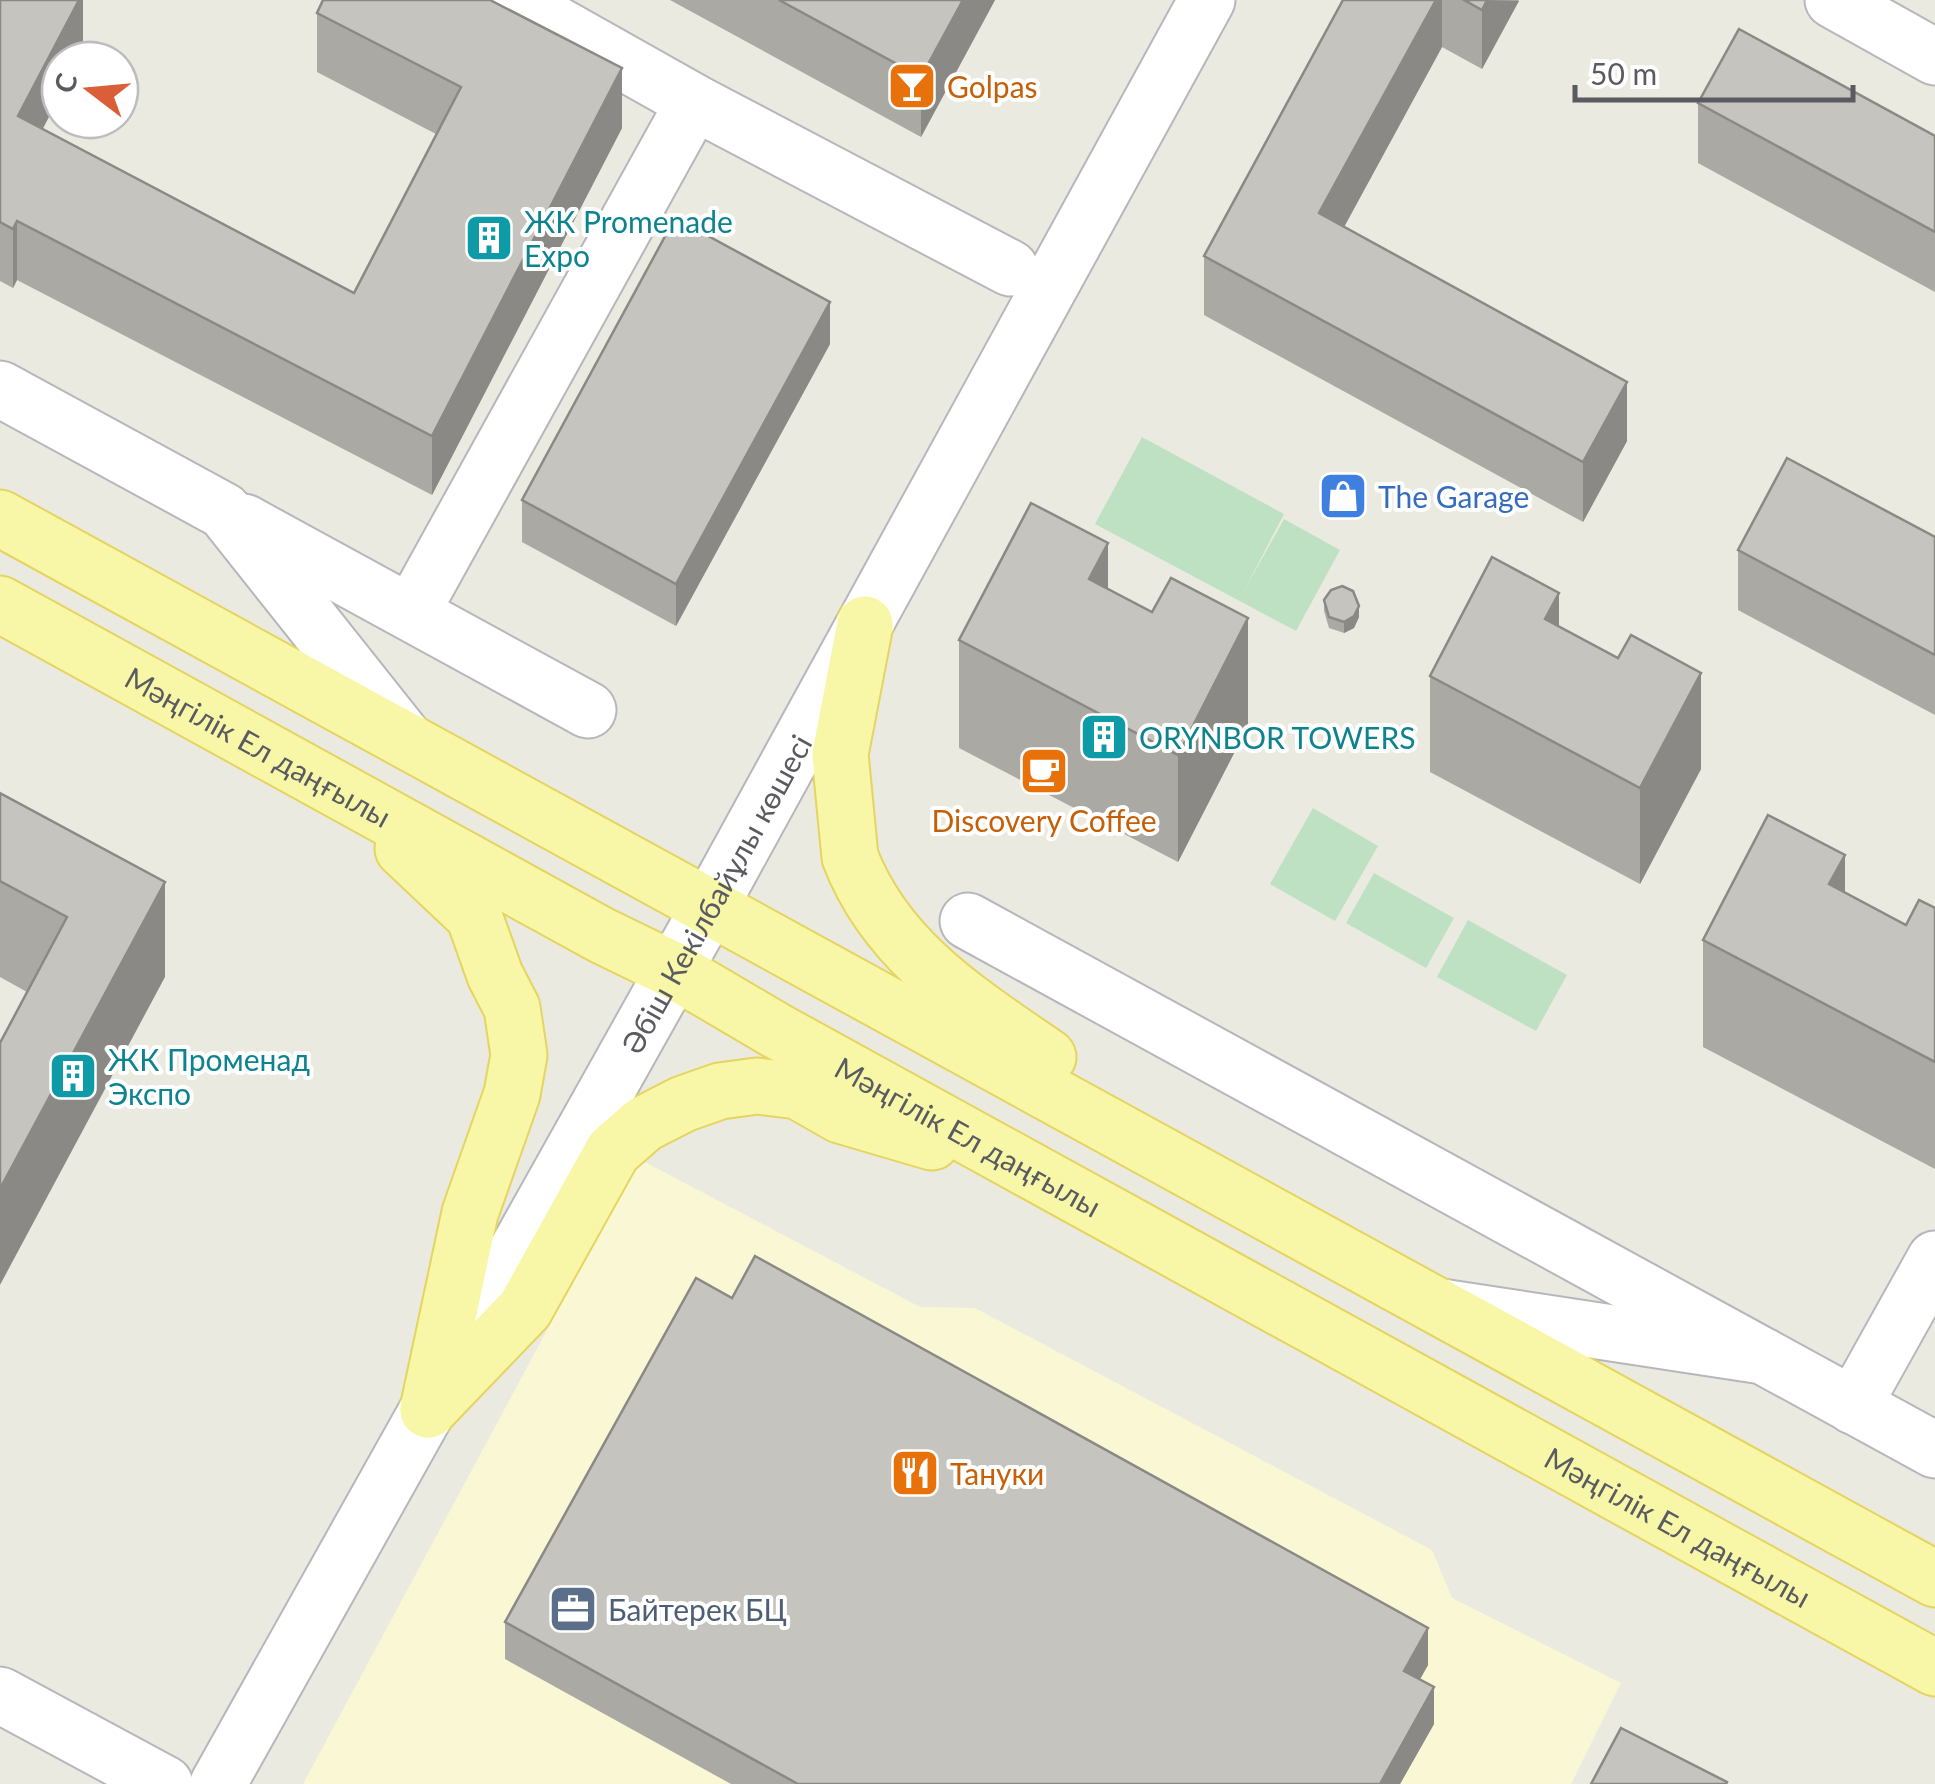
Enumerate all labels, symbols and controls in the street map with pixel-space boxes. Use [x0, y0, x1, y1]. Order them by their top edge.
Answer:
north arrow [40, 40, 140, 140]
scale bar [1575, 40, 1852, 102]
text: 50 m [1590, 55, 1657, 91]
bar icon: Golpas [886, 60, 938, 112]
place label: Golpas [947, 68, 1038, 104]
text: С [46, 69, 84, 96]
place label: ЖК Promenade Expo [524, 203, 733, 273]
building icon: ЖК Promenade Expo [463, 212, 515, 264]
shop icon: The Garage [1317, 470, 1369, 522]
place label: The Garage [1378, 478, 1529, 514]
street label: Мәңгілік Ел даңғылы [119, 659, 398, 834]
building icon: ORYNBOR TOWERS [1078, 711, 1130, 763]
place label: ORYNBOR TOWERS [1139, 719, 1416, 755]
street label: Әбіш Кекілбайұлы көшесі [613, 728, 819, 1059]
cafe icon: Discovery Coffee [1018, 745, 1070, 797]
place label: Discovery Coffee [931, 802, 1157, 838]
place label: ЖК Променад Экспо [108, 1041, 310, 1111]
street label: Мәңгілік Ел даңғылы [829, 1049, 1107, 1224]
building icon: ЖК Променад Экспо [47, 1050, 99, 1102]
street label: Мәңгілік Ел даңғылы [1539, 1439, 1817, 1614]
restaurant icon: Тануки [889, 1447, 941, 1499]
place label: Тануки [950, 1455, 1044, 1491]
office icon: Байтерек БЦ [547, 1583, 599, 1635]
place label: Байтерек БЦ [608, 1591, 787, 1627]

